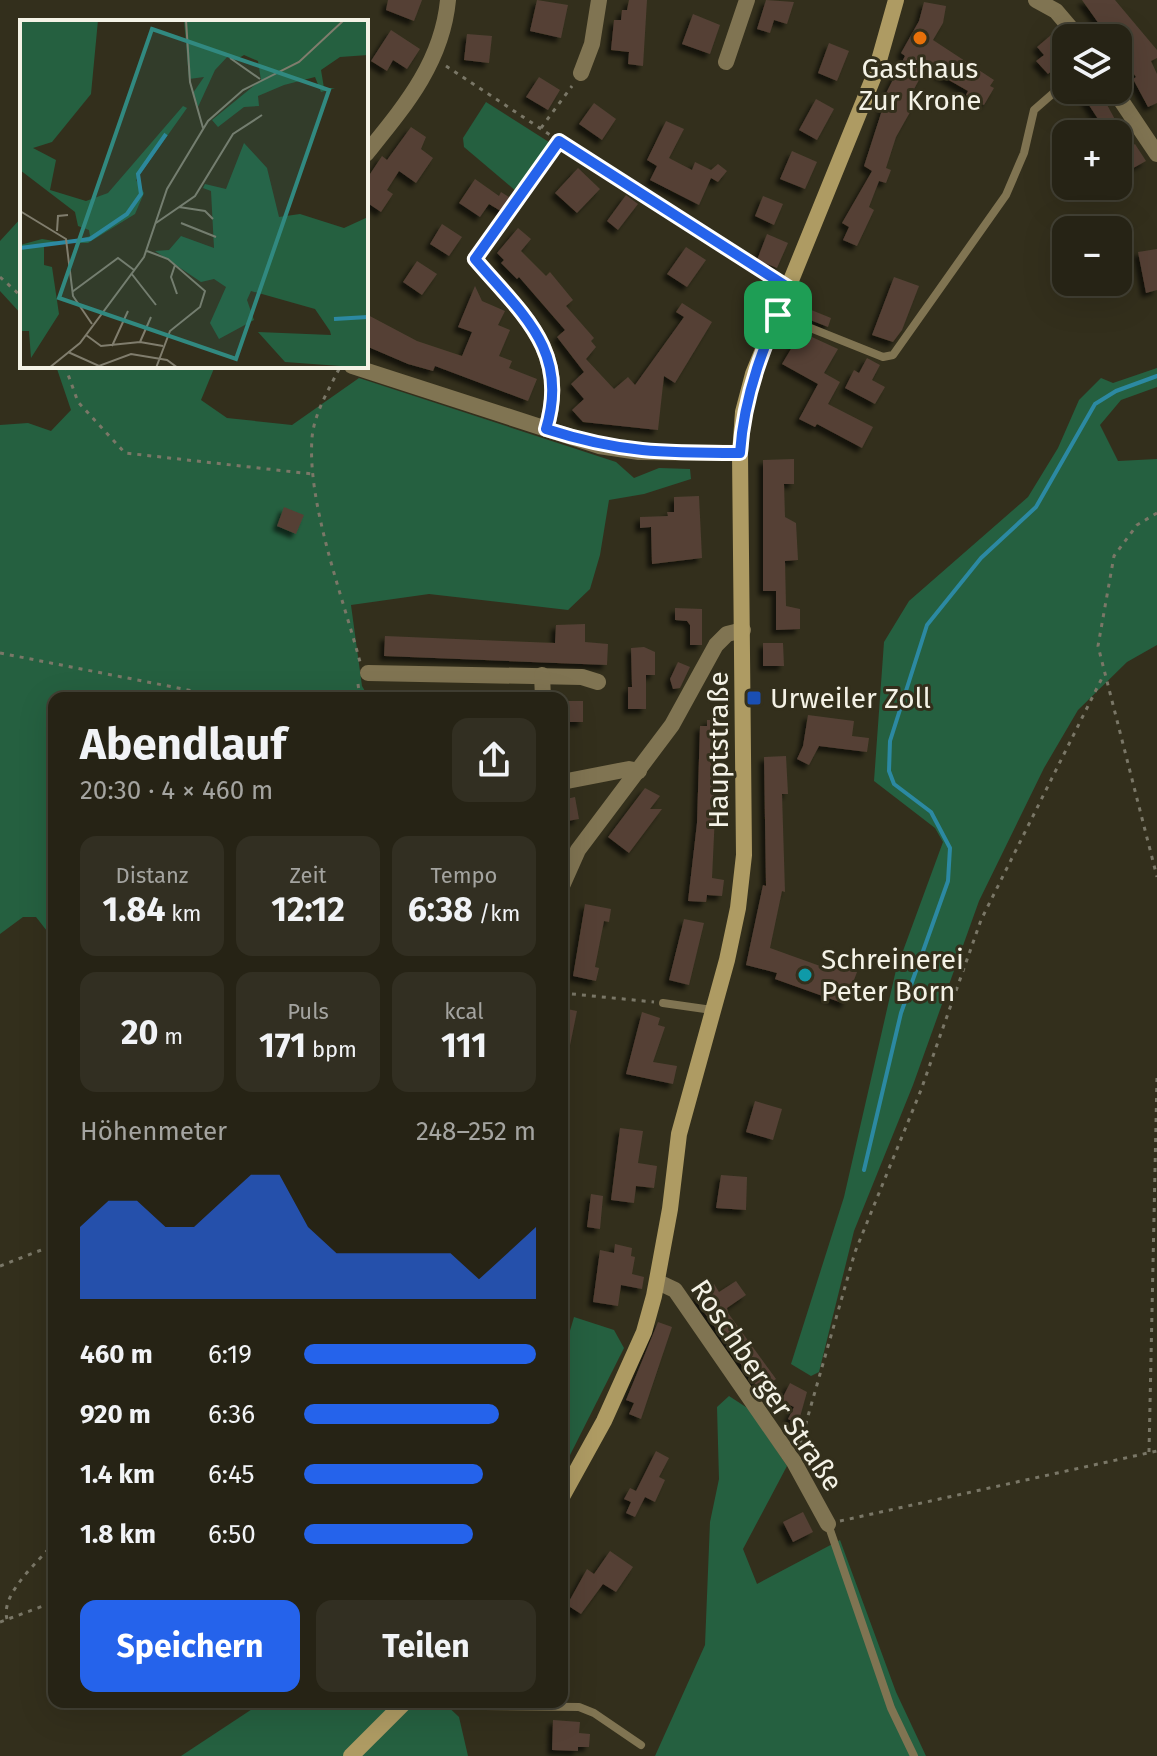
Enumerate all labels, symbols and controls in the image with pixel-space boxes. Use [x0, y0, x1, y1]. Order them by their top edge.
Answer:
inset map [20, 20, 368, 368]
map controls [1052, 24, 1132, 296]
button: layers [1052, 24, 1132, 104]
marker: Gasthaus Zur Krone [911, 29, 929, 47]
place label: Gasthaus Zur Krone [858, 52, 982, 117]
button: + [1052, 120, 1132, 200]
button: − [1052, 216, 1132, 296]
pin [744, 281, 812, 349]
icon: arrive [756, 293, 800, 337]
street label: Hauptstraße [702, 671, 735, 829]
place label: Urweiler Zoll [770, 682, 931, 715]
marker: Urweiler Zoll [745, 689, 763, 707]
text: Abendlauf [80, 718, 286, 771]
button: share [452, 718, 536, 802]
text: 20:30 · 4 × 460 m [80, 775, 273, 806]
text: Distanz [116, 862, 188, 889]
text: Zeit [289, 862, 327, 889]
text: Tempo [431, 862, 497, 889]
text: 1.84 [103, 889, 165, 930]
text: 12:12 [271, 889, 345, 930]
text: 6:38 [408, 889, 473, 930]
text: km [165, 900, 201, 927]
text: /km [473, 900, 520, 927]
place label: Schreinerei Peter Born [821, 943, 964, 1008]
marker: Schreinerei Peter Born [796, 966, 814, 984]
text: Puls [287, 998, 329, 1025]
text: kcal [444, 998, 484, 1025]
text: 20 [121, 1012, 158, 1053]
text: m [158, 1023, 183, 1050]
text: 171 [259, 1025, 306, 1066]
text: 111 [441, 1025, 487, 1066]
text: bpm [306, 1036, 357, 1063]
text: Höhenmeter [80, 1116, 227, 1147]
text: 248–252 m [416, 1116, 536, 1147]
street label: Roschberger Straße [684, 1273, 850, 1497]
text: 460 m [80, 1339, 153, 1370]
text: 6:19 [208, 1339, 252, 1370]
text: 920 m [80, 1399, 151, 1430]
text: 6:36 [208, 1399, 255, 1430]
text: 1.4 km [80, 1459, 155, 1490]
text: 6:45 [208, 1459, 255, 1490]
text: 1.8 km [80, 1519, 156, 1550]
text: 6:50 [208, 1519, 256, 1550]
button: Speichern [80, 1600, 300, 1692]
button: Teilen [316, 1600, 536, 1692]

